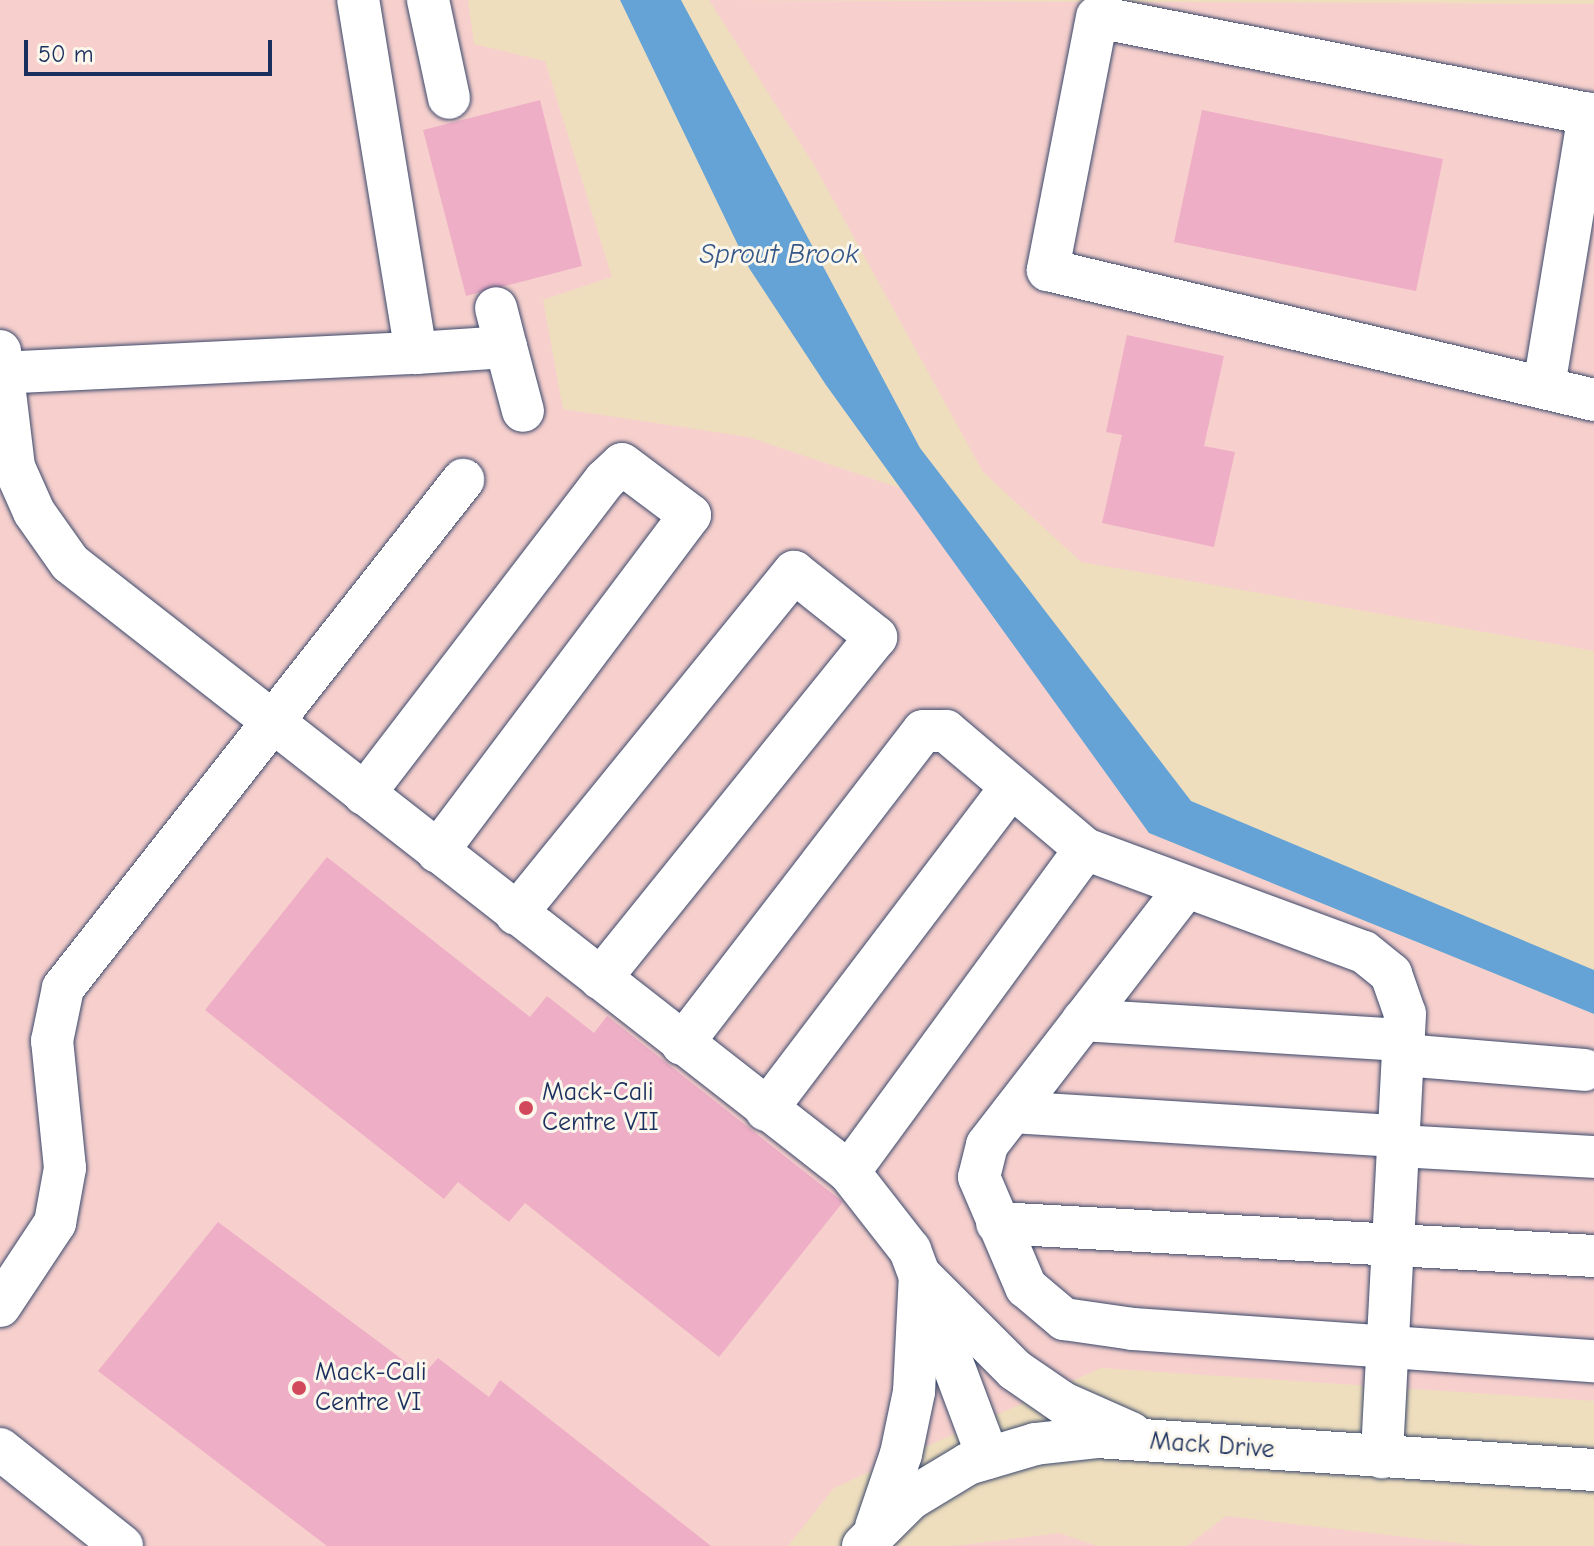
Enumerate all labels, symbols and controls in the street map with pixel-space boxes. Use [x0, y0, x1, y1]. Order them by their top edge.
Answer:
scale bar [28, 24, 276, 74]
text: 50 m [38, 40, 94, 68]
water label: Sprout Brook [699, 237, 859, 271]
place label: Mack-Cali Centre VII [542, 1077, 659, 1138]
marker: Mack-Cali Centre VII [517, 1099, 535, 1117]
place label: Mack-Cali Centre VI [315, 1357, 427, 1418]
marker: Mack-Cali Centre VI [290, 1379, 308, 1397]
street label: Mack Drive [1149, 1426, 1275, 1466]

